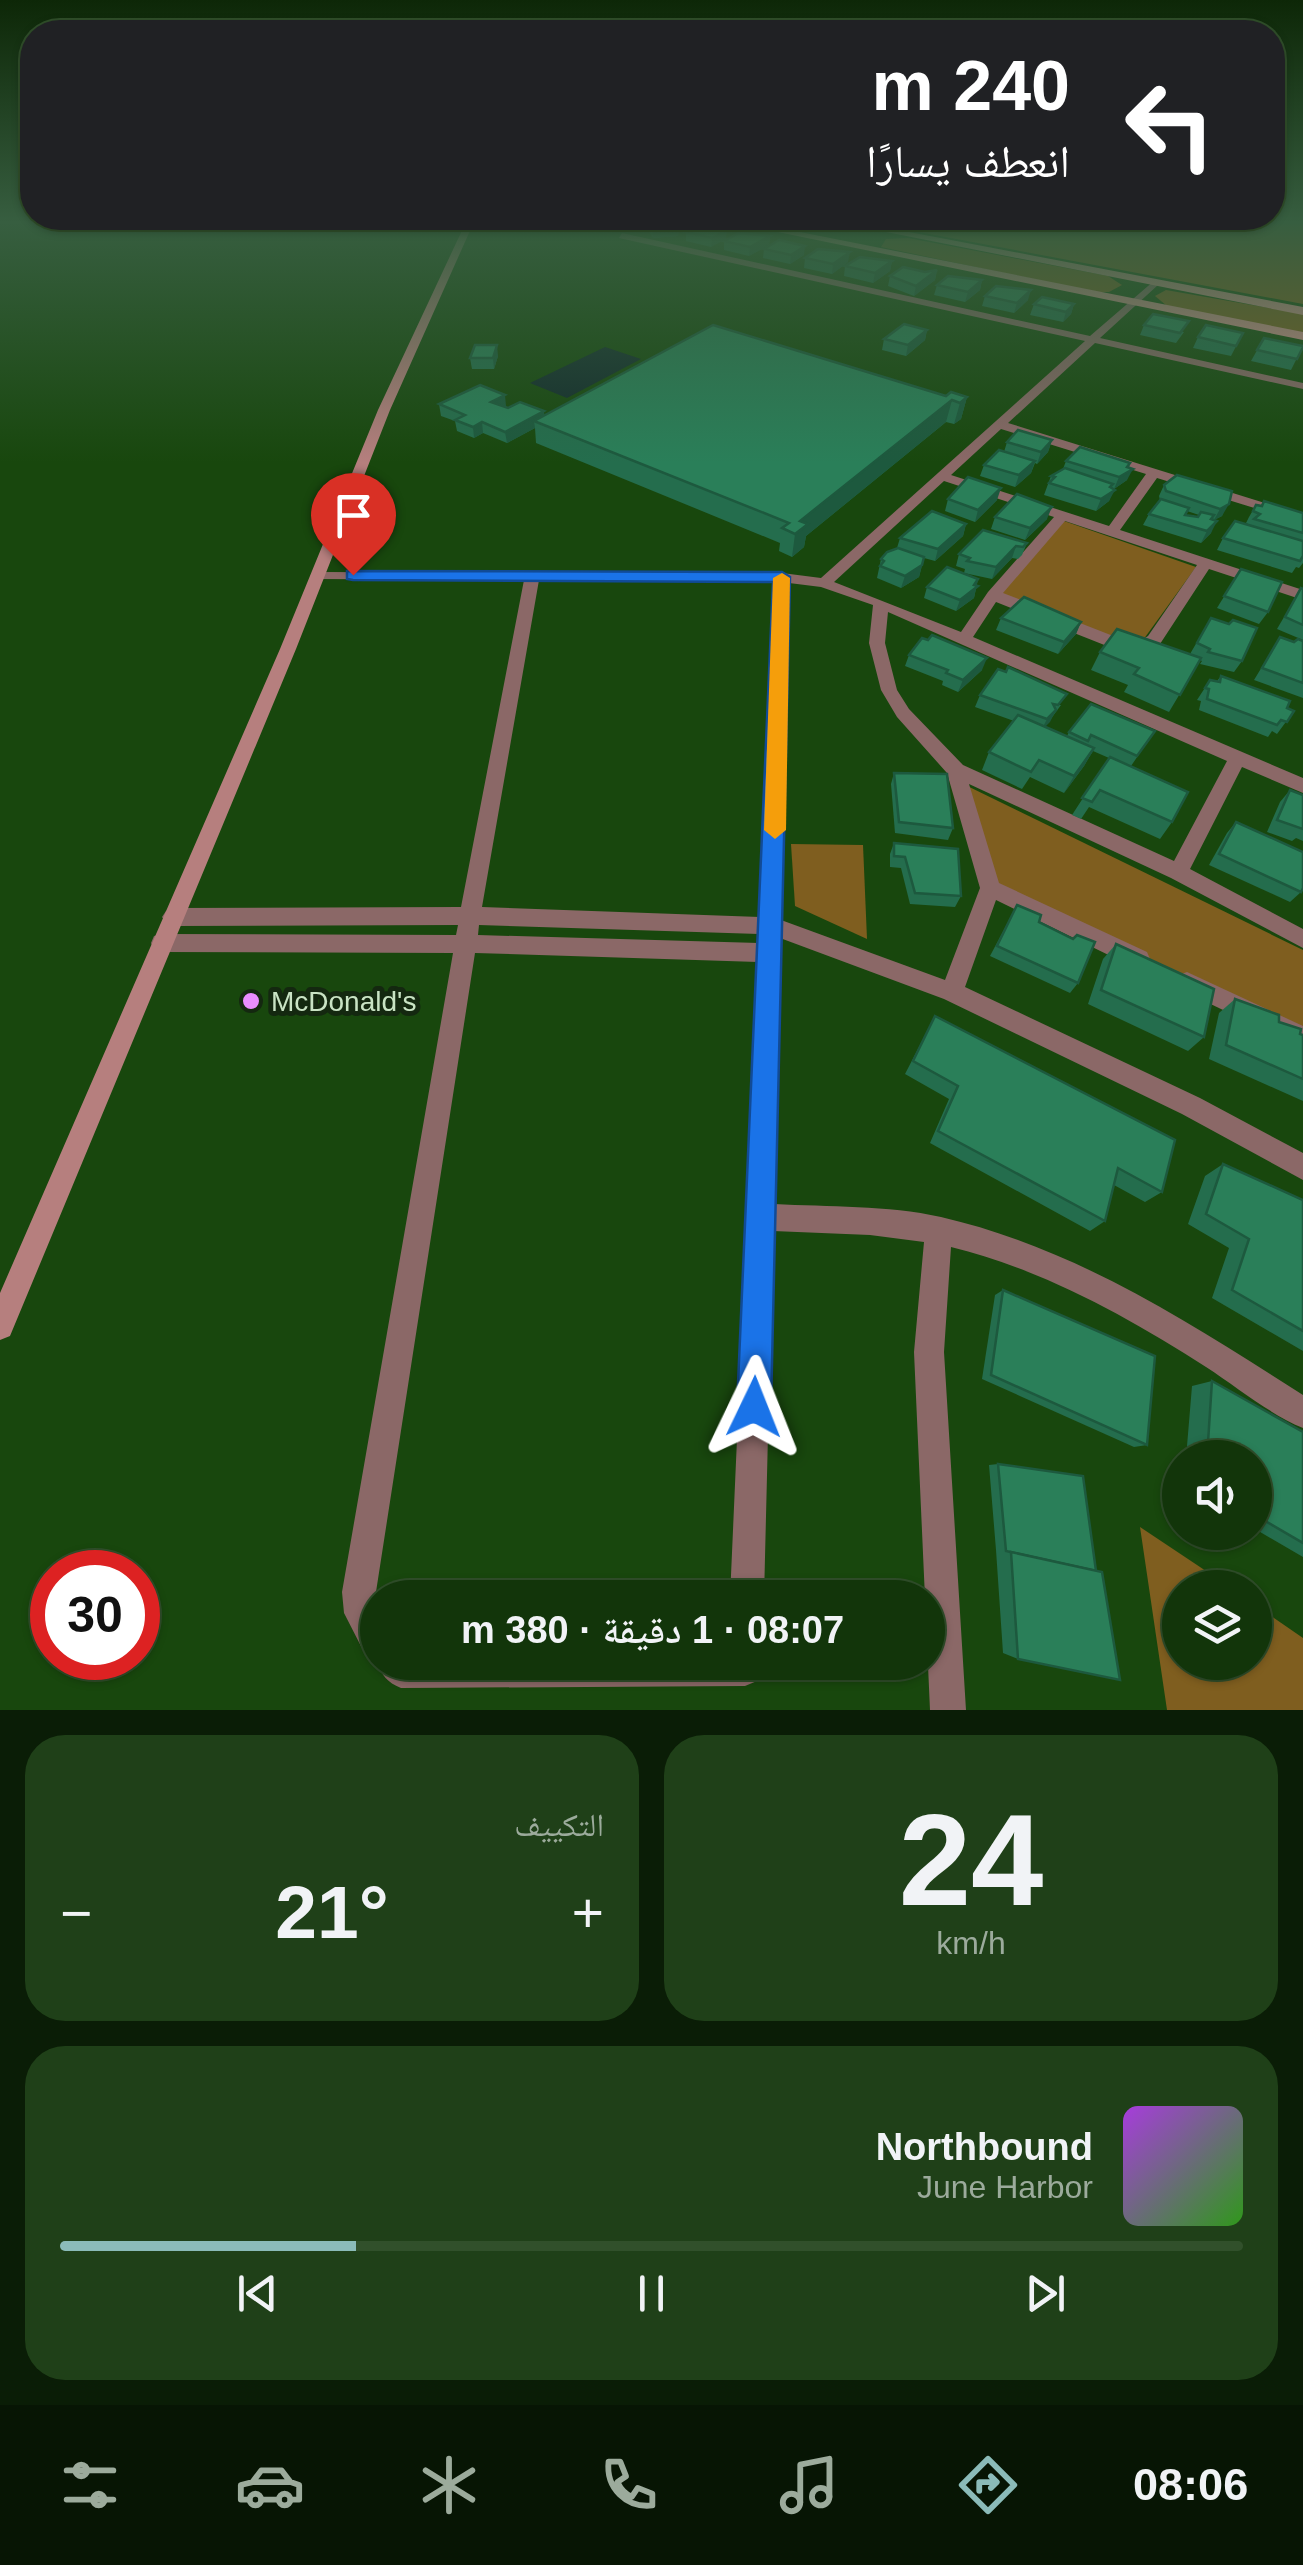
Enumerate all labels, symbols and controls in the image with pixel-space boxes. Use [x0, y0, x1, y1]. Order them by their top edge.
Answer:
text: 240 m [872, 47, 1070, 125]
icon: left [1105, 60, 1235, 190]
text: انعطف يسارًا [866, 136, 1070, 187]
pin [311, 473, 396, 576]
icon: arrive [326, 488, 381, 543]
place label: McDonald's [271, 986, 416, 1017]
marker: McDonald's [240, 990, 262, 1012]
position arrow [702, 1355, 806, 1459]
map controls [1162, 1440, 1272, 1680]
button: sound [1162, 1440, 1272, 1550]
speed limit sign: 30 [30, 1550, 160, 1680]
button: layers [1162, 1570, 1272, 1680]
text: 08:07 · 1 دقيقة · 380 m [461, 1609, 844, 1651]
text: 24 [899, 1787, 1043, 1933]
text: التكييف [514, 1807, 604, 1843]
text: 21° [275, 1870, 389, 1954]
text: − [60, 1882, 92, 1944]
text: + [572, 1882, 604, 1944]
text: km/h [936, 1925, 1006, 1961]
text: Northbound [876, 2126, 1093, 2168]
text: June Harbor [917, 2169, 1093, 2205]
icon: previous [230, 2266, 285, 2321]
icon: pause [624, 2266, 679, 2321]
icon: next [1018, 2266, 1073, 2321]
icon: filters [55, 2450, 125, 2520]
icon: car [235, 2450, 305, 2520]
icon: climate [414, 2450, 484, 2520]
icon: phone [594, 2450, 664, 2520]
icon: music [774, 2450, 844, 2520]
icon: directions [953, 2450, 1023, 2520]
text: 08:06 [1133, 2459, 1248, 2510]

